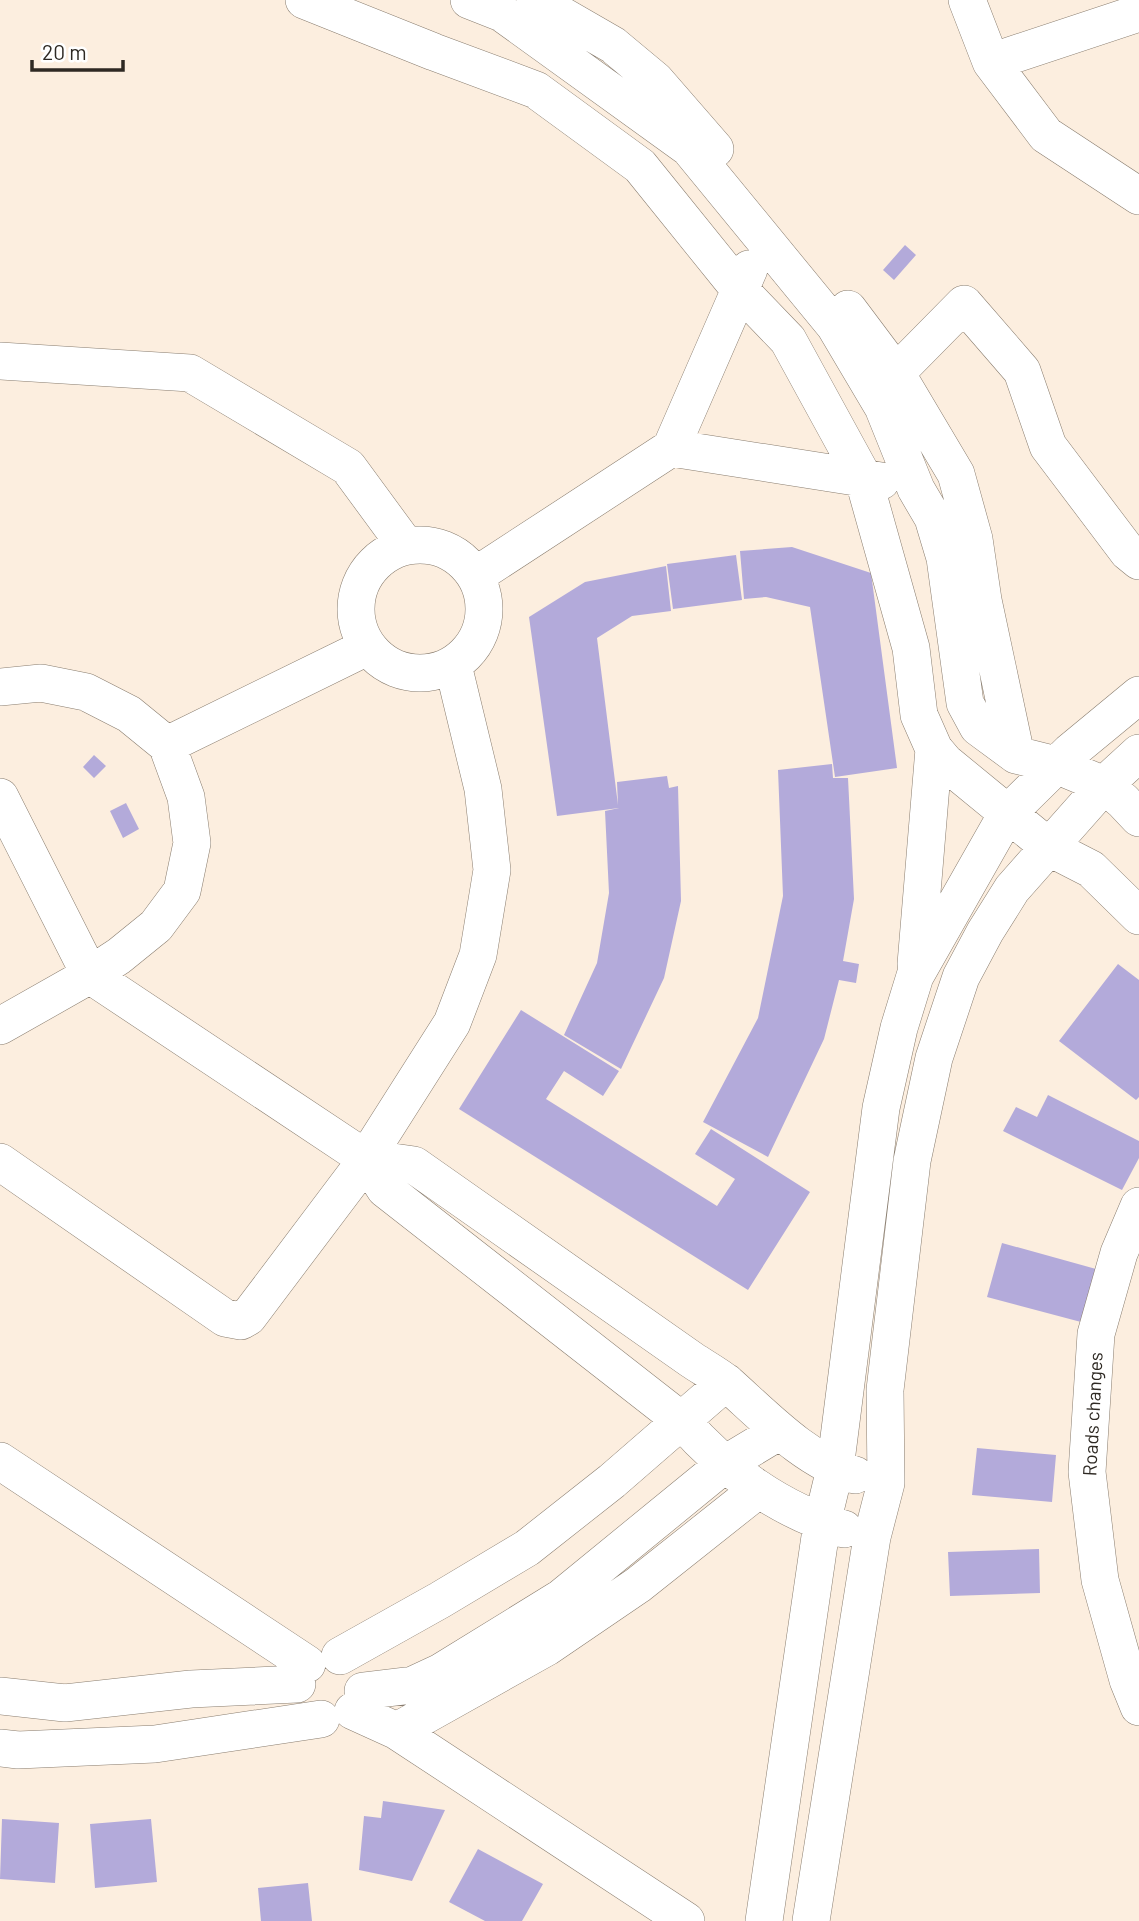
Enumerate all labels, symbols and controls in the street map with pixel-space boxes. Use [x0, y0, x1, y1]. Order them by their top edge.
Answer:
scale bar [32, 28, 122, 72]
text: 20 m [42, 39, 87, 64]
street label: Roads changes [1077, 1351, 1107, 1477]

